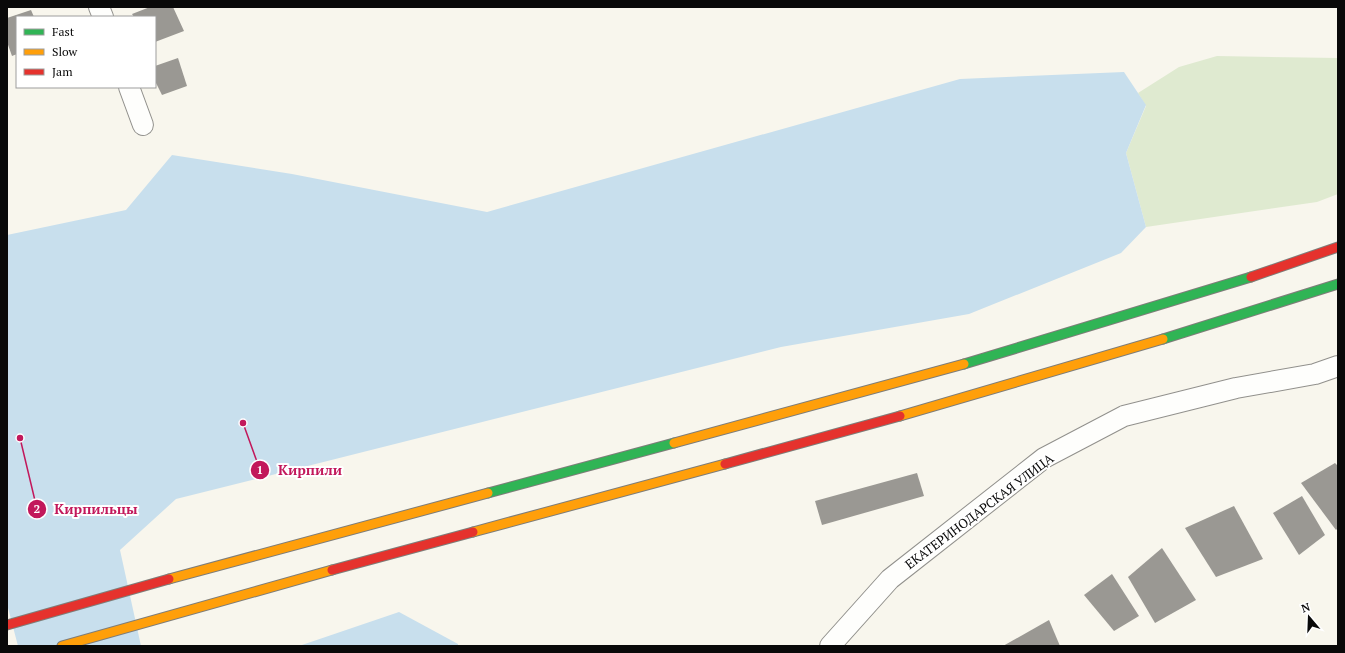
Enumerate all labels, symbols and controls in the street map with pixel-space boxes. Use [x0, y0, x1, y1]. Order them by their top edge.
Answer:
legend [16, 16, 156, 88]
text: Fast [52, 24, 75, 39]
text: Slow [52, 44, 78, 59]
text: Jam [52, 64, 73, 79]
street label: ЕКАТЕРИНОДАРСКАЯ УЛИЦА [901, 449, 1057, 573]
callout: Кирпили [250, 457, 350, 483]
text: Кирпили [278, 460, 342, 479]
text: 1 [257, 462, 263, 477]
callout: Кирпильцы [27, 496, 146, 522]
text: Кирпильцы [54, 499, 138, 518]
text: 2 [34, 501, 41, 516]
north arrow [1289, 597, 1329, 637]
text: N [1300, 599, 1313, 616]

